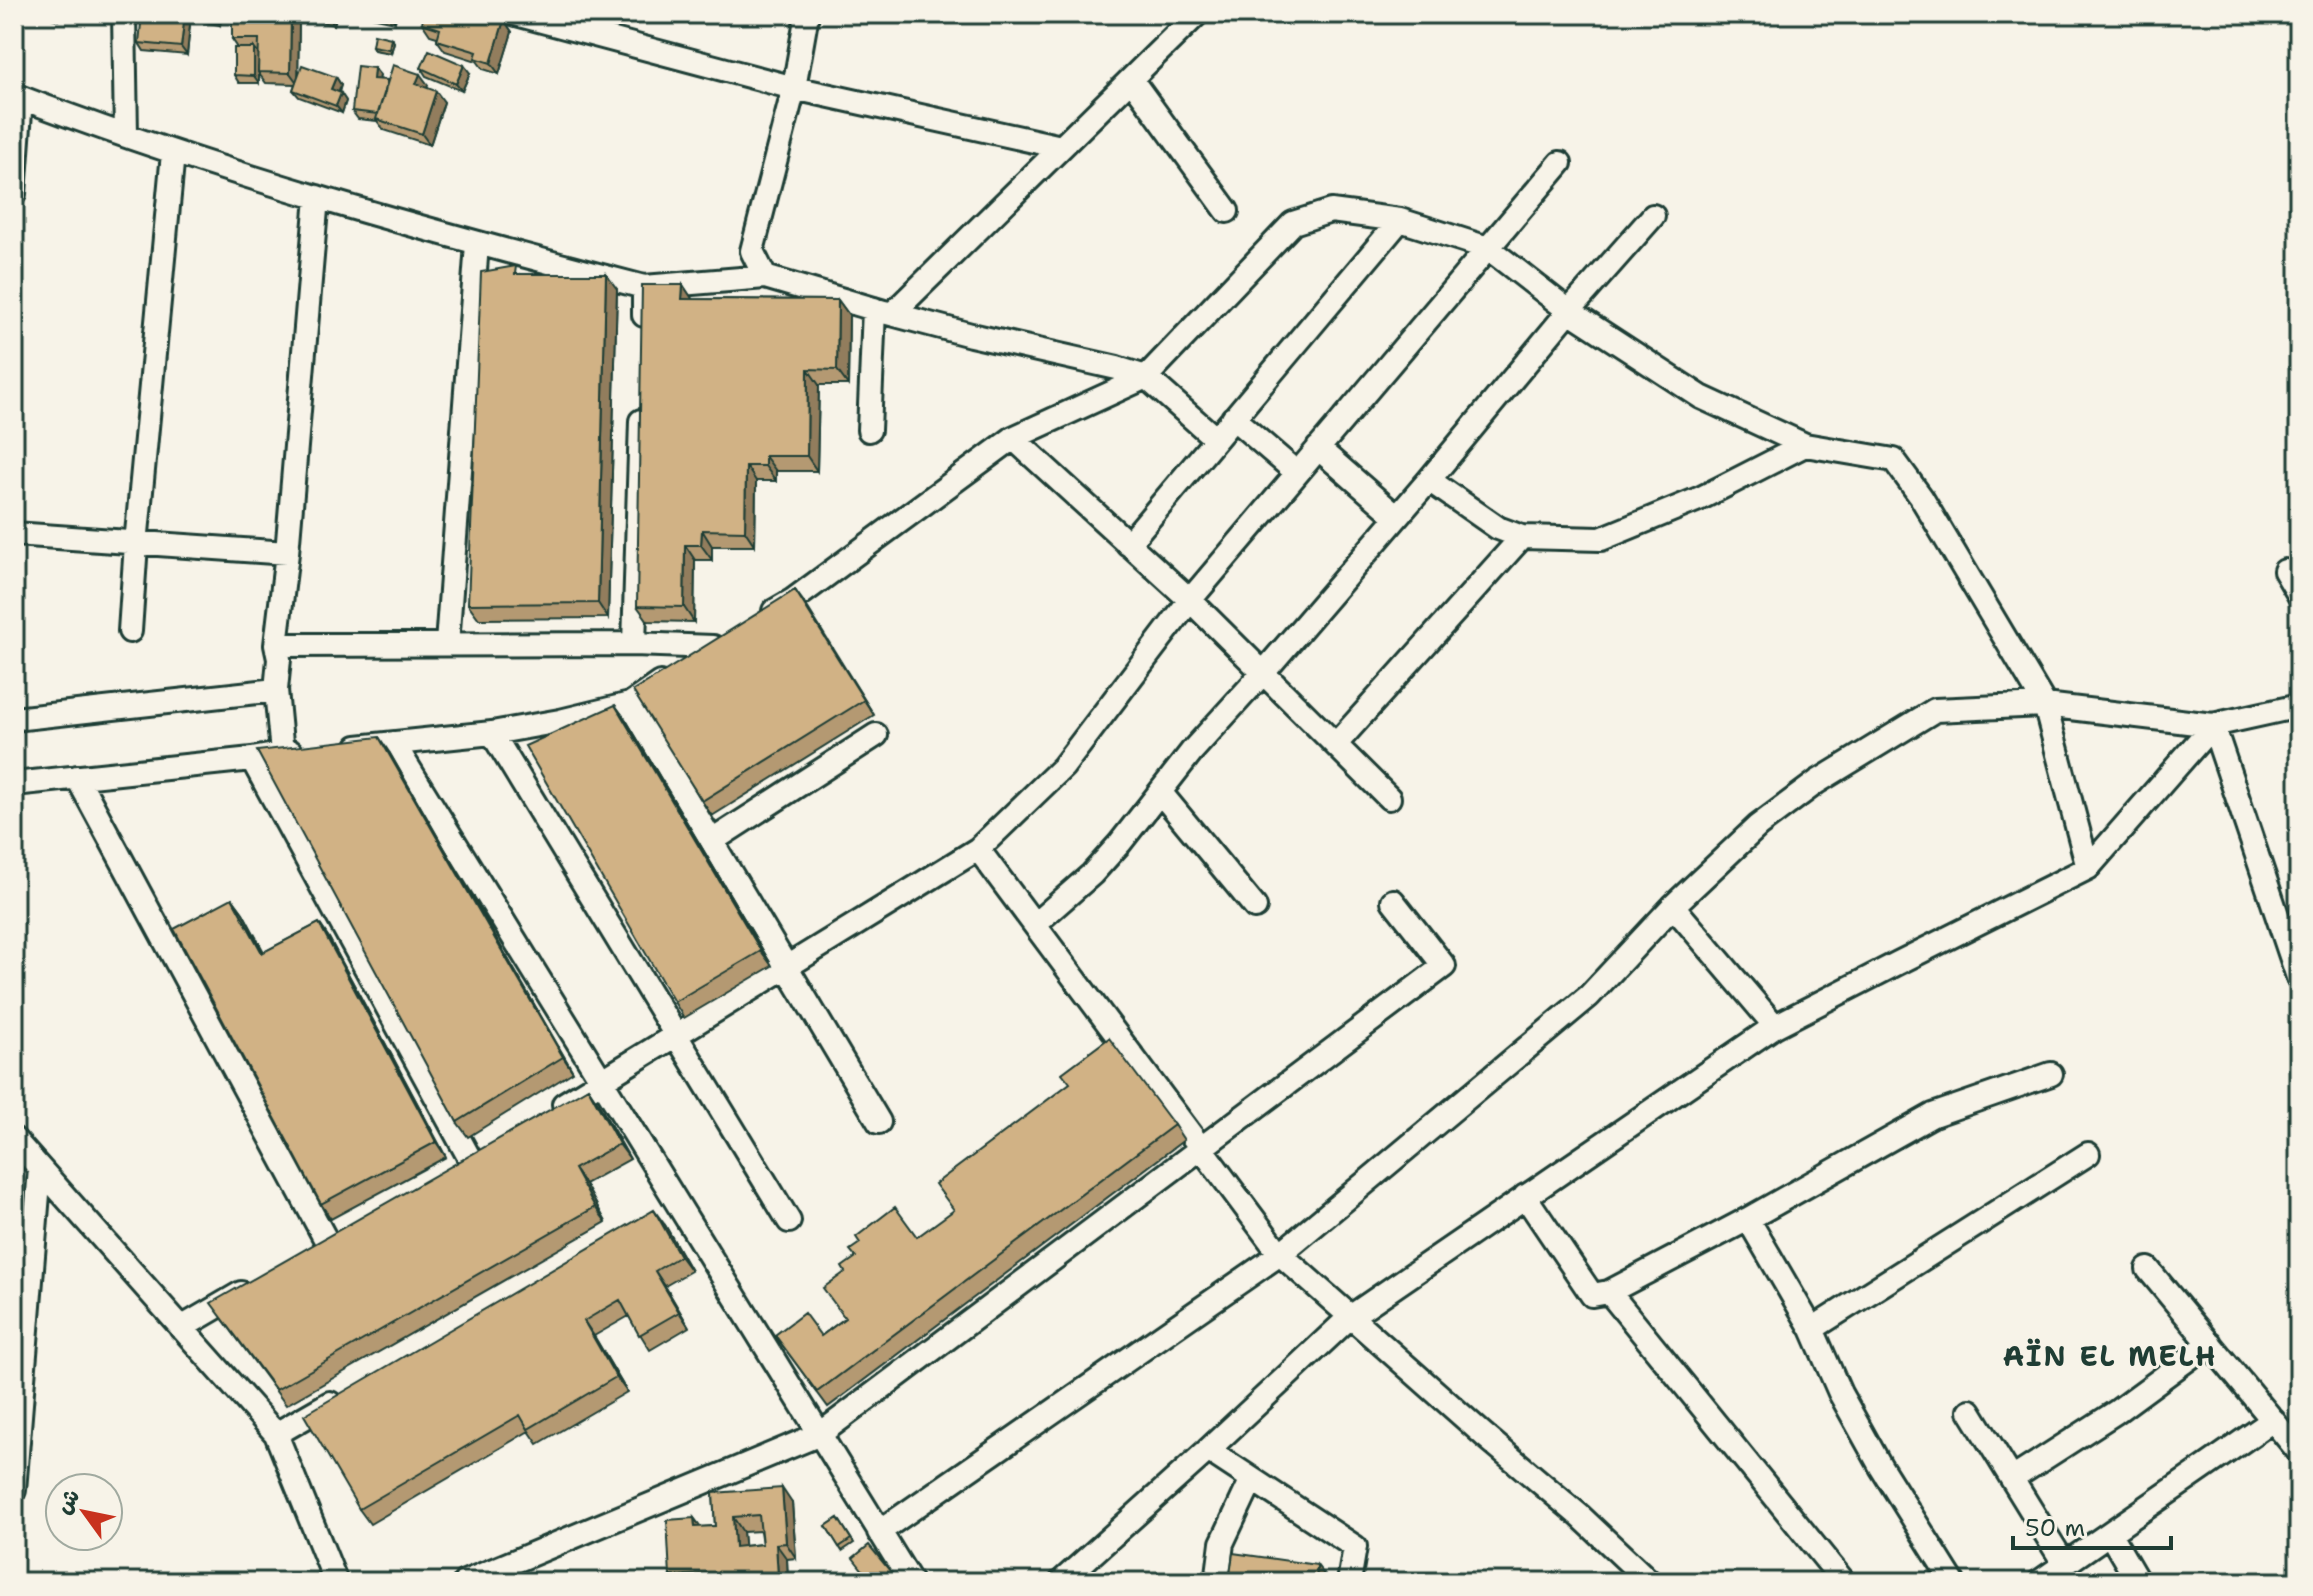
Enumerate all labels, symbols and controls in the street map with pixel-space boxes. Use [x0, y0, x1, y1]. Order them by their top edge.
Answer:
district label: AÏN EL MELH [2003, 1337, 2217, 1375]
north arrow [44, 1472, 124, 1552]
text: ش [49, 1483, 86, 1519]
scale bar [2013, 1500, 2171, 1550]
text: 50 m [2025, 1512, 2085, 1544]

